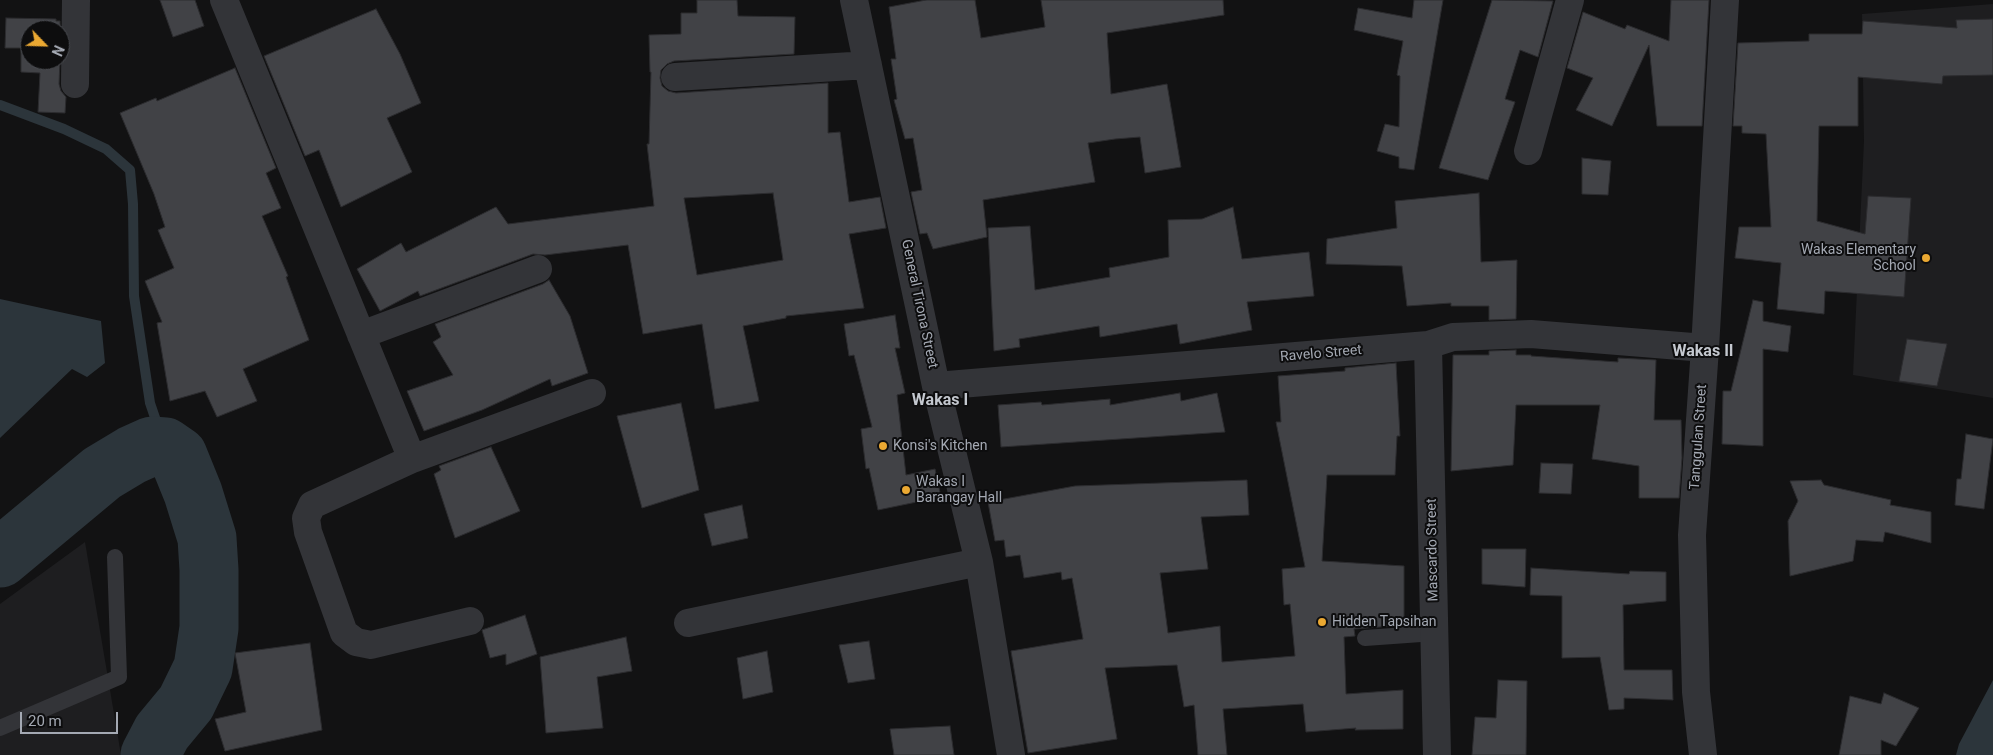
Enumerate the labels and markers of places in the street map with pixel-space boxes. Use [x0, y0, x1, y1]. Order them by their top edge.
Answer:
place label: Wakas Elementary School [1801, 242, 1916, 274]
marker: Wakas Elementary School [1920, 252, 1932, 264]
place label: Konsi's Kitchen [893, 438, 988, 454]
marker: Konsi's Kitchen [877, 440, 889, 452]
place label: Wakas I Barangay Hall [916, 474, 1002, 507]
marker: Wakas I Barangay Hall [900, 484, 912, 496]
place label: Hidden Tapsihan [1332, 614, 1437, 630]
marker: Hidden Tapsihan [1316, 616, 1328, 628]

